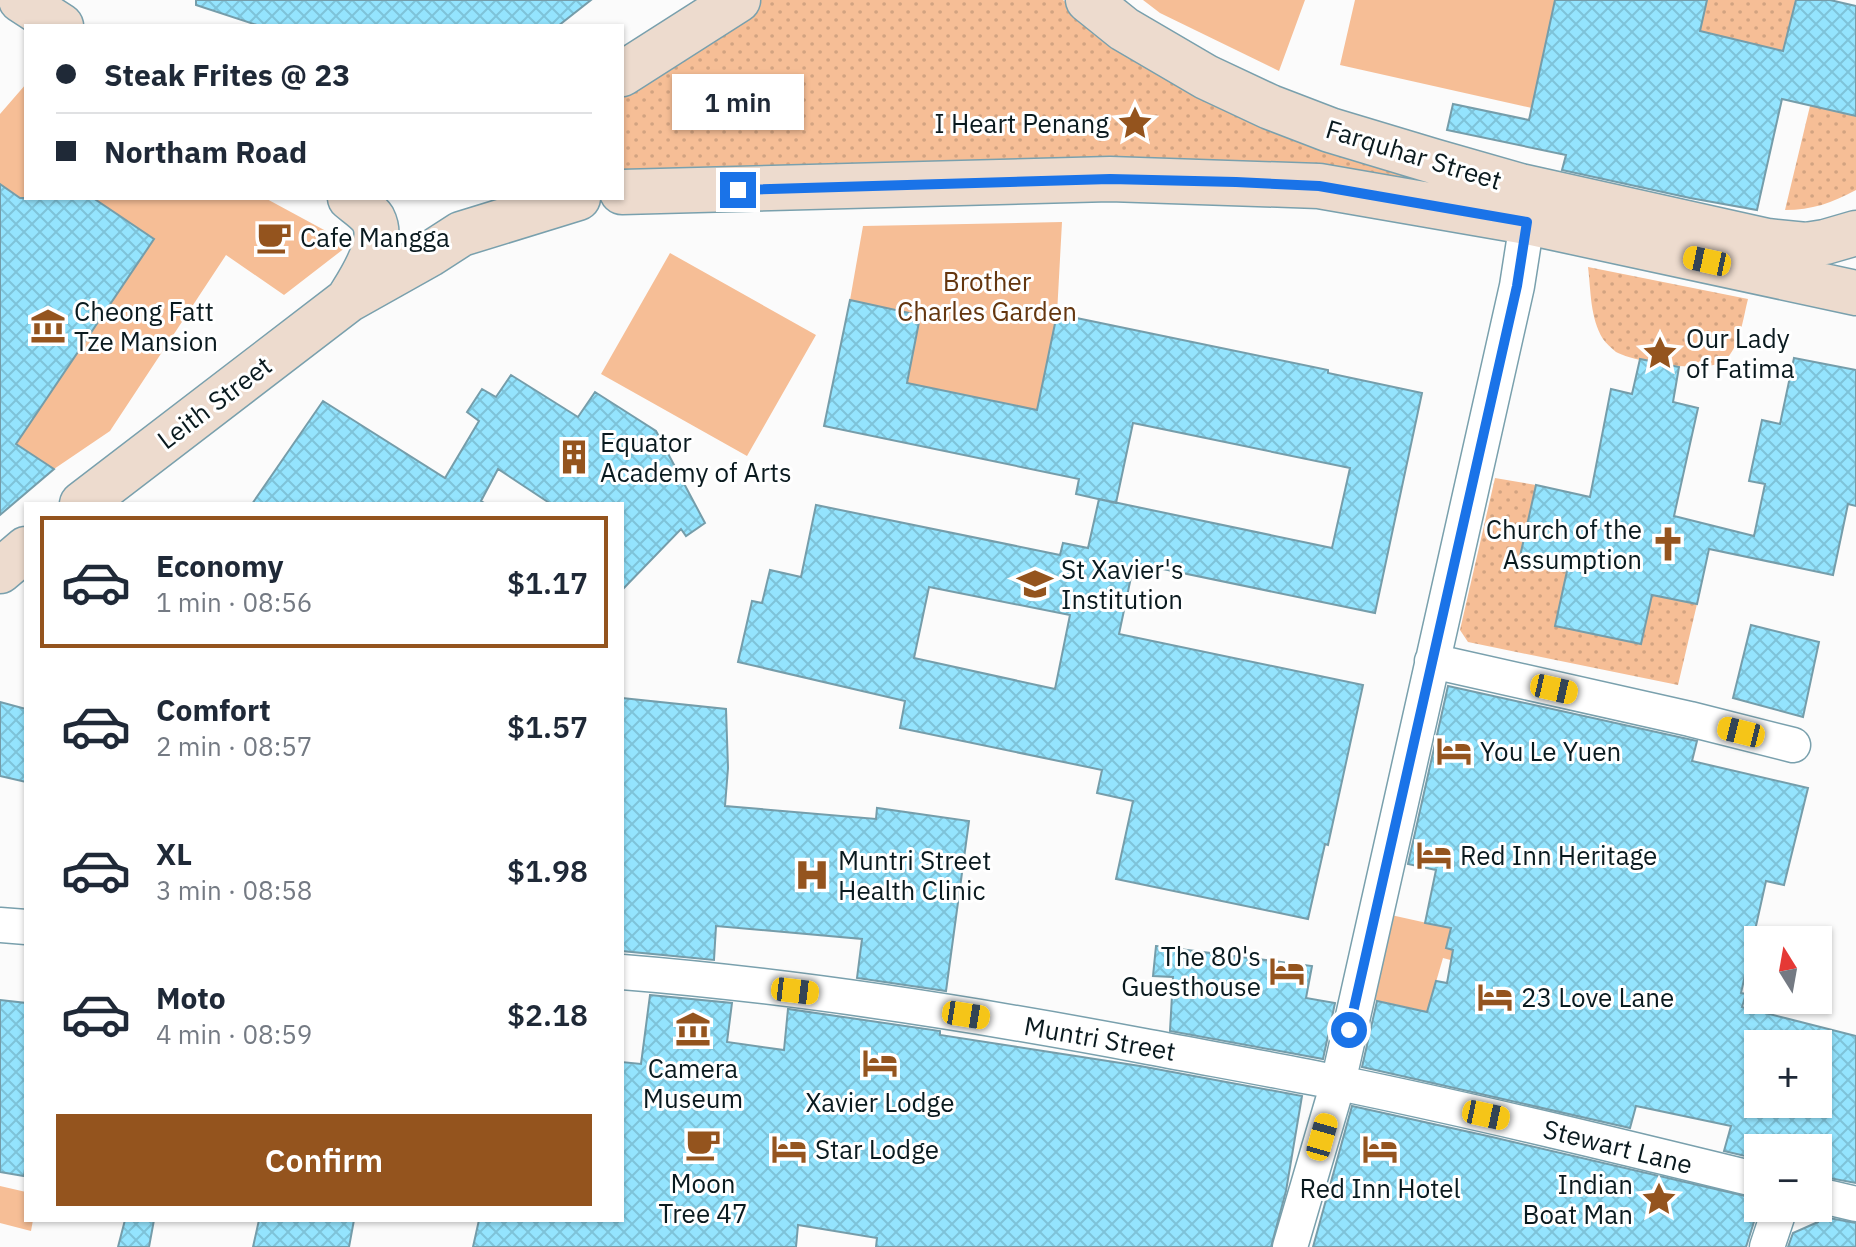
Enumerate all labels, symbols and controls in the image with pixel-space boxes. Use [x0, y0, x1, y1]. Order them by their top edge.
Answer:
text: Steak Frites @ 23 [104, 55, 350, 94]
callout: 1 min [672, 74, 804, 130]
text: 1 min [704, 85, 772, 119]
place icon: I Heart Penang [1116, 104, 1154, 142]
place label: I Heart Penang [934, 106, 1109, 140]
street label: Farquhar Street [1322, 111, 1506, 197]
text: Northam Road [104, 132, 307, 171]
route end [720, 172, 756, 208]
cafe icon: Cafe Mangga [255, 218, 293, 256]
place label: Cafe Mangga [300, 220, 450, 254]
car [1681, 244, 1733, 278]
park label: Brother Charles Garden [897, 264, 1077, 328]
place label: Cheong Fatt Tze Mansion [74, 294, 218, 358]
museum icon: Cheong Fatt Tze Mansion [29, 307, 67, 345]
place label: Our Lady of Fatima [1686, 321, 1795, 385]
place icon: Our Lady of Fatima [1641, 334, 1679, 372]
street label: Leith Street [150, 348, 278, 456]
place label: Equator Academy of Arts [600, 425, 792, 489]
building icon: Equator Academy of Arts [555, 438, 593, 476]
place label: Church of the Assumption [1486, 512, 1642, 576]
church icon: Church of the Assumption [1649, 525, 1687, 563]
icon: car [60, 546, 132, 618]
text: Economy [156, 546, 284, 585]
place label: St Xavier's Institution [1061, 552, 1184, 616]
text: $1.17 [507, 563, 588, 602]
school or university icon: St Xavier's Institution [1016, 565, 1054, 603]
text: 1 min · 08:56 [156, 585, 312, 619]
car [1528, 672, 1580, 706]
icon: car [60, 690, 132, 762]
text: Comfort [156, 690, 271, 729]
text: $1.57 [507, 707, 588, 746]
car [1715, 715, 1767, 749]
text: 2 min · 08:57 [156, 729, 312, 763]
hotel icon: You Le Yuen [1435, 732, 1473, 770]
place label: You Le Yuen [1480, 734, 1621, 768]
icon: car [60, 834, 132, 906]
text: XL [156, 834, 192, 873]
hotel icon: Red Inn Heritage [1415, 836, 1453, 874]
place label: Red Inn Heritage [1460, 838, 1657, 872]
place label: Muntri Street Health Clinic [838, 843, 991, 907]
text: $1.98 [507, 851, 588, 890]
hospital icon: Muntri Street Health Clinic [793, 856, 831, 894]
text: 3 min · 08:58 [156, 873, 312, 907]
north arrow [1744, 926, 1832, 1014]
map controls [1744, 926, 1832, 1222]
place label: The 80's Guesthouse [1121, 939, 1261, 1003]
hotel icon: The 80's Guesthouse [1268, 952, 1306, 990]
car [770, 976, 820, 1006]
icon: car [60, 978, 132, 1050]
text: Moto [156, 978, 226, 1017]
hotel icon: 23 Love Lane [1476, 978, 1514, 1016]
place label: 23 Love Lane [1521, 980, 1674, 1014]
text: $2.18 [507, 995, 588, 1034]
car [940, 999, 992, 1031]
street label: Muntri Street [1022, 1008, 1178, 1068]
museum icon: Camera Museum [674, 1010, 712, 1048]
route start [1331, 1012, 1367, 1048]
text: 4 min · 08:59 [156, 1017, 312, 1051]
button: + [1744, 1030, 1832, 1118]
hotel icon: Xavier Lodge [861, 1044, 899, 1082]
place label: Camera Museum [643, 1051, 743, 1115]
place label: Xavier Lodge [806, 1085, 954, 1119]
car [1460, 1098, 1512, 1132]
car [1304, 1111, 1340, 1163]
street label: Stewart Lane [1540, 1111, 1696, 1181]
button: Confirm [56, 1114, 592, 1206]
cafe icon: Moon Tree 47 [684, 1125, 722, 1163]
hotel icon: Star Lodge [770, 1130, 808, 1168]
hotel icon: Red Inn Hotel [1361, 1130, 1399, 1168]
place label: Star Lodge [815, 1132, 939, 1166]
button: − [1744, 1134, 1832, 1222]
place label: Moon Tree 47 [659, 1166, 748, 1230]
place label: Indian Boat Man [1523, 1167, 1633, 1231]
place label: Red Inn Hotel [1299, 1171, 1461, 1205]
place icon: Indian Boat Man [1640, 1180, 1678, 1218]

